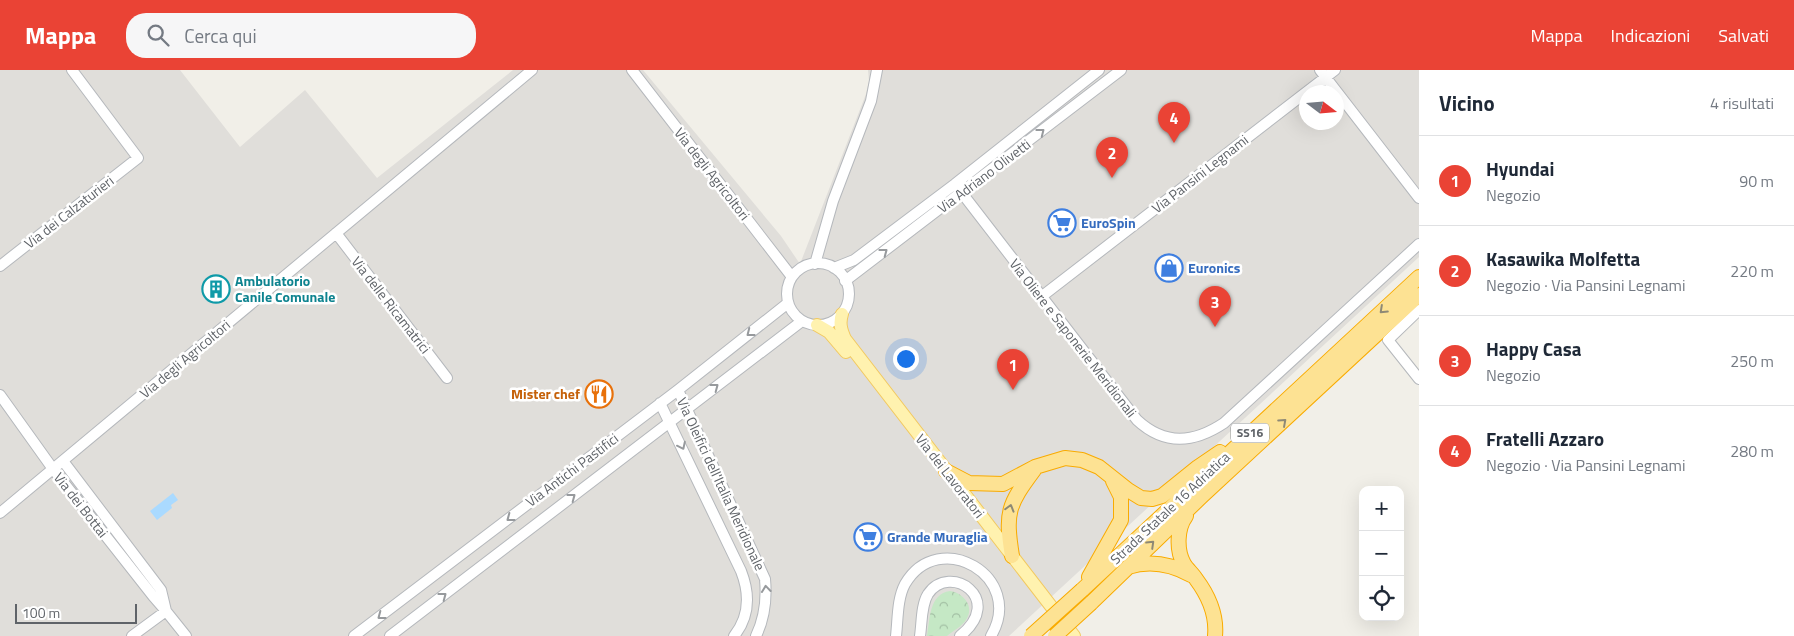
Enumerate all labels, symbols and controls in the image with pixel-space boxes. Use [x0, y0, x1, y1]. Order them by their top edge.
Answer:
search box [126, 13, 476, 58]
text: Mappa [25, 17, 96, 53]
icon: search [144, 21, 172, 49]
text: Cerca qui [184, 21, 257, 50]
text: Mappa [1530, 22, 1583, 49]
text: Indicazioni [1611, 22, 1690, 49]
text: Salvati [1718, 22, 1769, 49]
north arrow [1299, 85, 1344, 130]
text: Vicino [1439, 87, 1495, 119]
text: 4 risultati [1710, 91, 1774, 115]
pin: 4 [1158, 102, 1190, 143]
street label: Via degli Agricoltori [669, 123, 755, 225]
one-way arrow [1035, 129, 1045, 138]
street label: Via Pansini Legnami [1147, 129, 1252, 218]
street label: Via Adriano Olivetti [933, 134, 1035, 218]
pin: 2 [1096, 137, 1128, 178]
text: Hyundai [1486, 154, 1554, 183]
text: 1 [1451, 169, 1459, 193]
text: 90 m [1739, 169, 1774, 193]
street label: Via dei Calzaturieri [20, 170, 118, 253]
text: Negozio [1486, 183, 1541, 207]
supermarket icon: EuroSpin [1047, 208, 1077, 238]
place label: EuroSpin [1081, 212, 1136, 233]
text: Kasawika Molfetta [1486, 244, 1640, 273]
one-way arrow [878, 249, 888, 258]
street label: Via delle Ricamatrici [347, 252, 436, 358]
shop icon: Euronics [1154, 253, 1184, 283]
street label: Via Oliere e Saponerie Meridionali [1005, 254, 1142, 422]
place label: Euronics [1188, 257, 1241, 278]
text: 2 [1451, 259, 1459, 283]
text: 220 m [1730, 259, 1774, 283]
place label: Ambulatorio Canile Comunale [235, 270, 335, 307]
text: Negozio · Via Pansini Legnami [1486, 273, 1686, 297]
building icon: Ambulatorio Canile Comunale [201, 274, 231, 304]
pin: 3 [1199, 286, 1231, 327]
one-way arrow [1380, 304, 1389, 313]
street label: Via degli Agricoltori [135, 314, 235, 403]
one-way arrow [747, 328, 756, 336]
text: Happy Casa [1486, 334, 1581, 363]
your location [893, 346, 919, 372]
pin: 1 [997, 349, 1029, 390]
text: 3 [1451, 349, 1459, 373]
text: 250 m [1730, 349, 1774, 373]
text: Negozio [1486, 363, 1541, 387]
restaurant icon: Mister chef [584, 379, 614, 409]
place label: Mister chef [511, 383, 580, 404]
one-way arrow [709, 385, 718, 393]
street label: Via Oleifici dell'Italia Meridionale [672, 394, 771, 574]
one-way arrow [1277, 419, 1286, 428]
road number: SS16 [1231, 423, 1269, 442]
text: Fratelli Azzaro [1486, 424, 1604, 453]
street label: Via Antichi Pastifici [521, 428, 623, 512]
street label: Via dei Lavoratori [911, 429, 990, 522]
text: 4 [1451, 439, 1459, 463]
text: 280 m [1730, 439, 1774, 463]
one-way arrow [675, 441, 686, 450]
street label: Strada Statale 16 Adriatica [1105, 446, 1234, 569]
text: Negozio · Via Pansini Legnami [1486, 453, 1686, 477]
street label: Via dei Bottai [49, 468, 114, 542]
map controls [1359, 486, 1404, 621]
button: + [1359, 486, 1404, 531]
one-way arrow [566, 494, 576, 503]
one-way arrow [1005, 505, 1015, 513]
one-way arrow [507, 512, 516, 520]
supermarket icon: Grande Muraglia [853, 522, 883, 552]
place label: Grande Muraglia [887, 526, 988, 547]
button: − [1359, 531, 1404, 576]
one-way arrow [1146, 541, 1155, 550]
button: locate [1359, 576, 1404, 621]
one-way arrow [761, 585, 772, 593]
one-way arrow [437, 593, 447, 602]
scale bar [15, 601, 138, 624]
text: 100 m [22, 602, 60, 623]
one-way arrow [378, 610, 387, 618]

